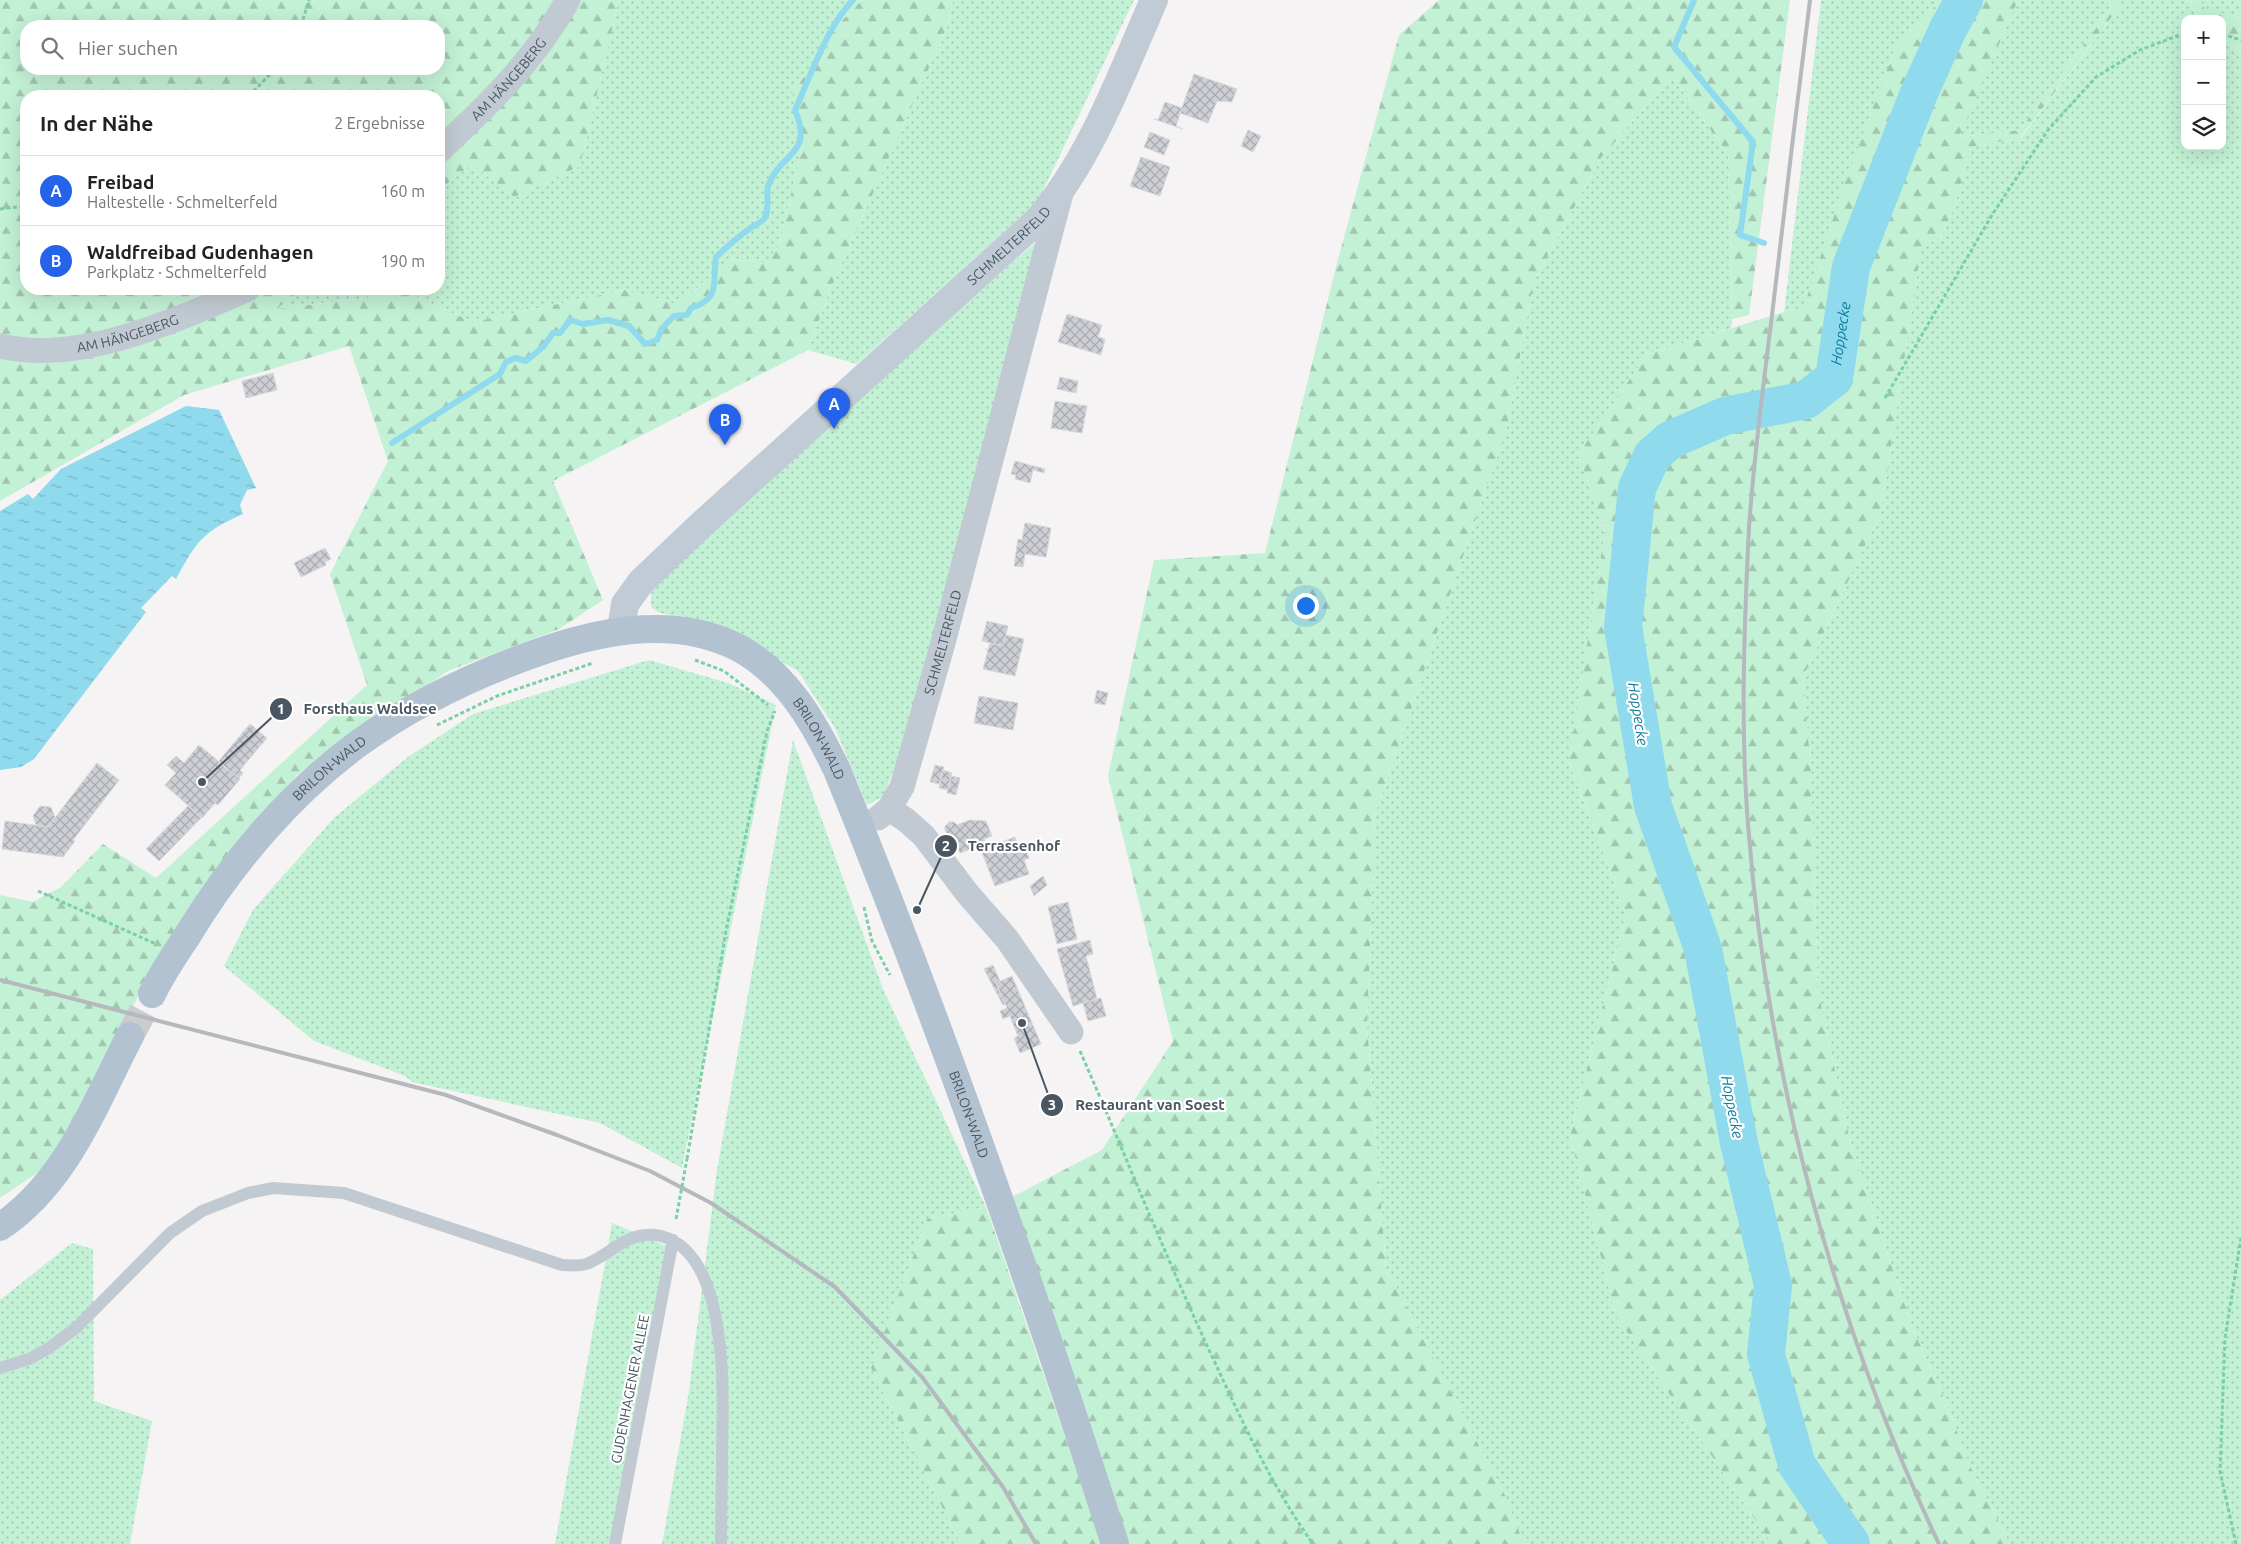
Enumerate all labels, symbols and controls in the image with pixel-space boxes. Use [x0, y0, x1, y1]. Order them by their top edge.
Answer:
map controls [2181, 15, 2226, 150]
button: + [2181, 15, 2226, 60]
search box [20, 20, 445, 75]
icon: search [38, 34, 66, 62]
street label: AM HÄNGEBERG [468, 35, 549, 124]
text: Hier suchen [78, 37, 178, 59]
button: − [2181, 60, 2226, 105]
button: layers [2181, 105, 2226, 150]
text: In der Nähe [40, 111, 153, 135]
text: 2 Ergebnisse [334, 114, 425, 132]
text: Freibad [87, 171, 154, 193]
text: A [50, 182, 62, 200]
text: 160 m [380, 182, 425, 200]
text: Haltestelle · Schmelterfeld [87, 193, 278, 211]
street label: SCHMELTERFELD [964, 203, 1054, 288]
text: Waldfreibad Gudenhagen [87, 241, 314, 263]
text: B [51, 252, 61, 270]
text: 190 m [380, 252, 425, 270]
text: Parkplatz · Schmelterfeld [87, 263, 267, 281]
water label: Hoppecke [1827, 300, 1854, 366]
street label: AM HÄNGEBERG [76, 311, 181, 356]
pin: A [818, 388, 850, 429]
pin: B [709, 404, 741, 445]
street label: SCHMELTERFELD [921, 588, 965, 697]
your location [1293, 593, 1319, 619]
water label: Hoppecke [1625, 681, 1652, 747]
callout: Forsthaus Waldsee [268, 694, 446, 724]
street label: BRILON-WALD [789, 694, 848, 782]
text: 1 [277, 700, 285, 717]
text: Forsthaus Waldsee [303, 700, 437, 717]
street label: BRILON-WALD [289, 732, 369, 804]
callout: Terrassenhof [933, 831, 1071, 861]
text: 2 [942, 837, 950, 854]
text: Terrassenhof [968, 837, 1061, 854]
street label: BRILON-WALD [946, 1069, 992, 1160]
water label: Hoppecke [1718, 1074, 1747, 1140]
callout: Restaurant van Soest [1040, 1090, 1234, 1120]
text: 3 [1048, 1096, 1056, 1113]
text: Restaurant van Soest [1075, 1096, 1225, 1113]
street label: GUDENHAGENER ALLEE [608, 1313, 652, 1465]

